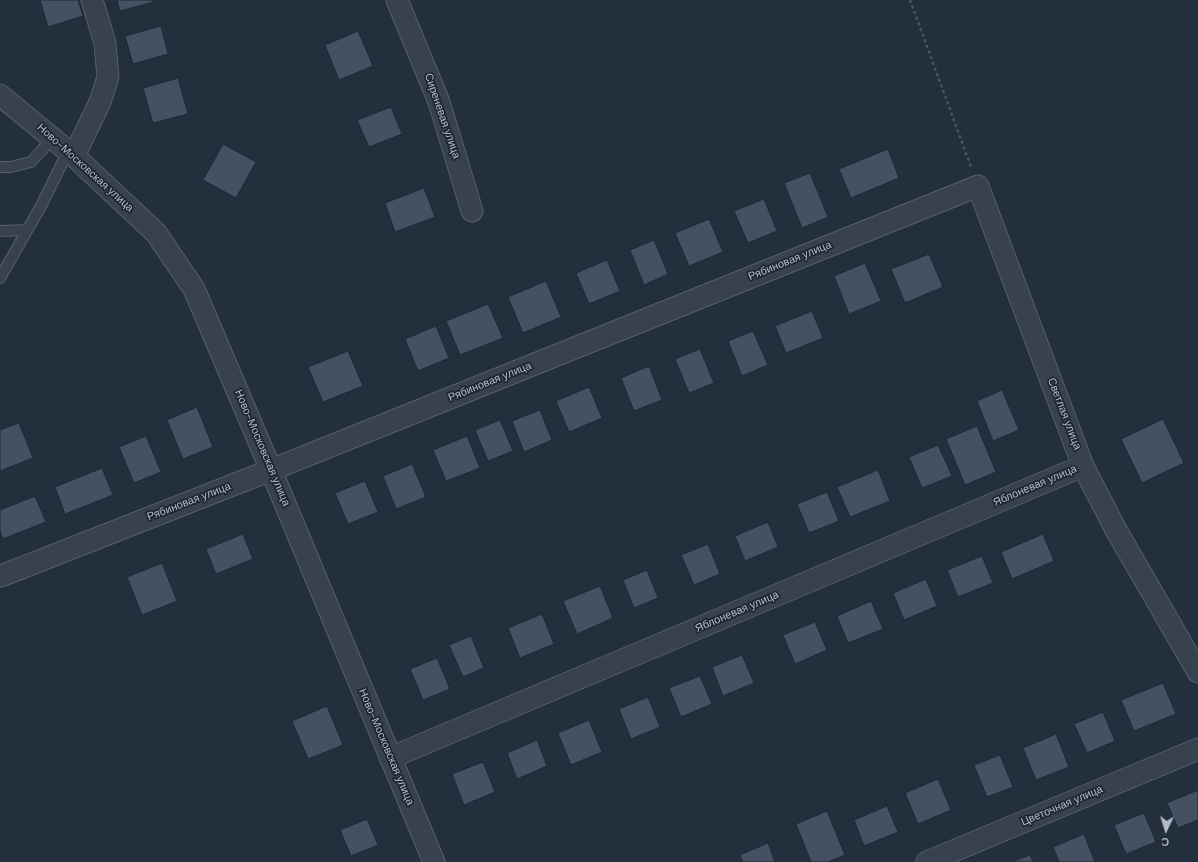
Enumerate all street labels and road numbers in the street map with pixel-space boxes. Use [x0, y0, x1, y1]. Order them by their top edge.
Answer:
street label: Сиреневая улица [421, 72, 463, 160]
street label: Ново-Московская улица [34, 121, 136, 215]
street label: Рябиновая улица [746, 238, 834, 284]
street label: Рябиновая улица [446, 359, 534, 405]
street label: Светлая улица [1044, 376, 1084, 452]
street label: Ново-Московская улица [231, 388, 293, 508]
street label: Яблоневая улица [991, 462, 1079, 510]
street label: Рябиновая улица [145, 480, 233, 524]
street label: Яблоневая улица [693, 588, 781, 636]
street label: Ново-Московская улица [355, 687, 417, 807]
street label: Цветочная улица [1019, 783, 1105, 829]

